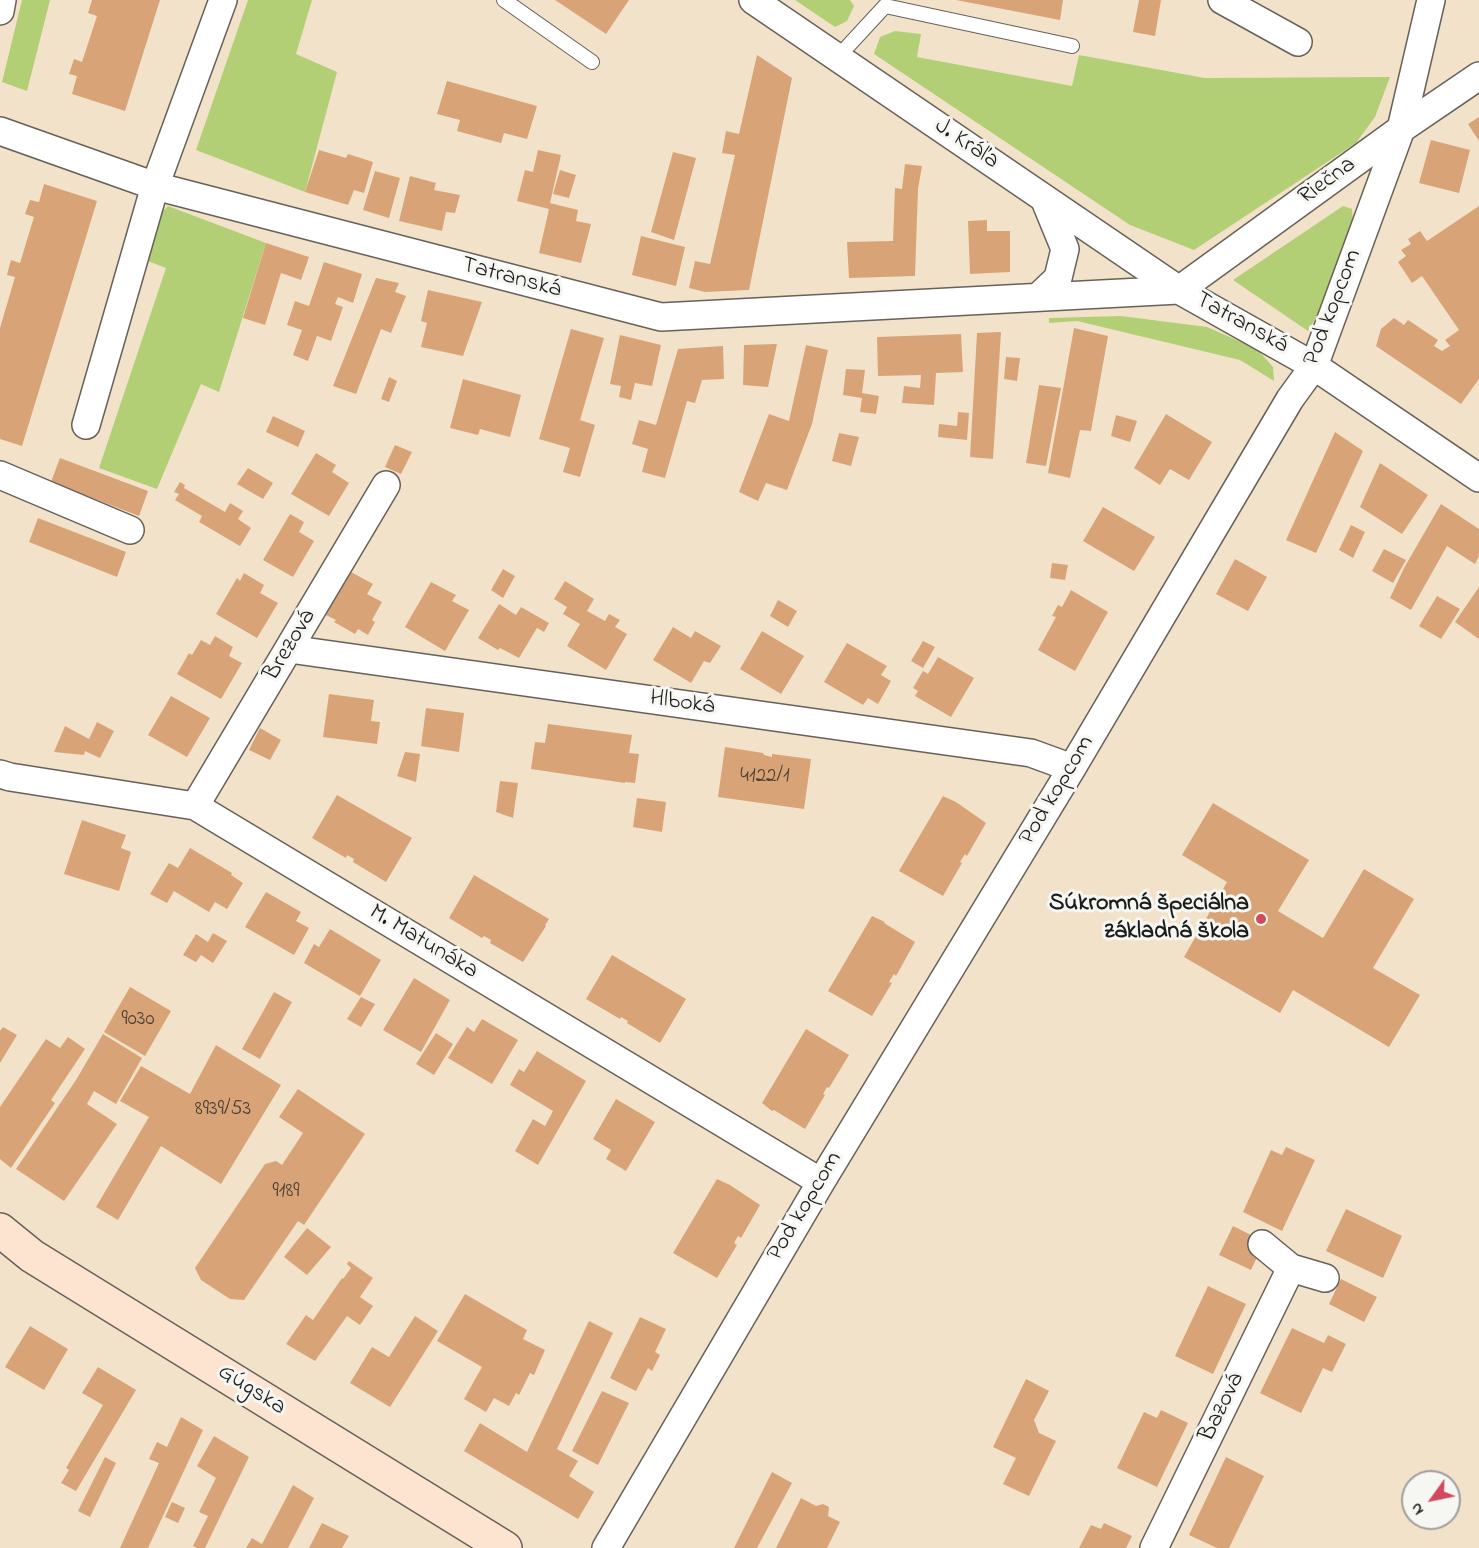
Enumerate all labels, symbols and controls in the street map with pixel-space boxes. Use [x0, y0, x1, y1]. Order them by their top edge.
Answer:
street label: J. Kráľa [928, 113, 1004, 177]
street label: Riečna [1294, 152, 1362, 212]
street label: Pod kopcom [1299, 246, 1369, 370]
street label: Tatranská [458, 252, 564, 306]
street label: Tatranská [1189, 287, 1293, 361]
street label: Brezová [258, 605, 324, 687]
street label: Hlboká [648, 685, 716, 723]
street label: Pod kopcom [1014, 731, 1102, 851]
house number: 4122/1 [740, 765, 790, 791]
place label: Súkromná špeciálna základná škola [1049, 891, 1249, 947]
street label: M. Matunáka [363, 899, 483, 987]
marker: Súkromná špeciálna základná škola [1254, 912, 1268, 926]
house number: 9030 [121, 1008, 155, 1034]
house number: 8939/53 [195, 1098, 251, 1124]
street label: Pod kopcom [762, 1147, 850, 1267]
house number: 9189 [272, 1180, 300, 1206]
street label: Gúgska [211, 1359, 291, 1423]
street label: Bazová [1194, 1369, 1252, 1447]
north arrow [1401, 1470, 1461, 1530]
text: N [1405, 1498, 1431, 1520]

